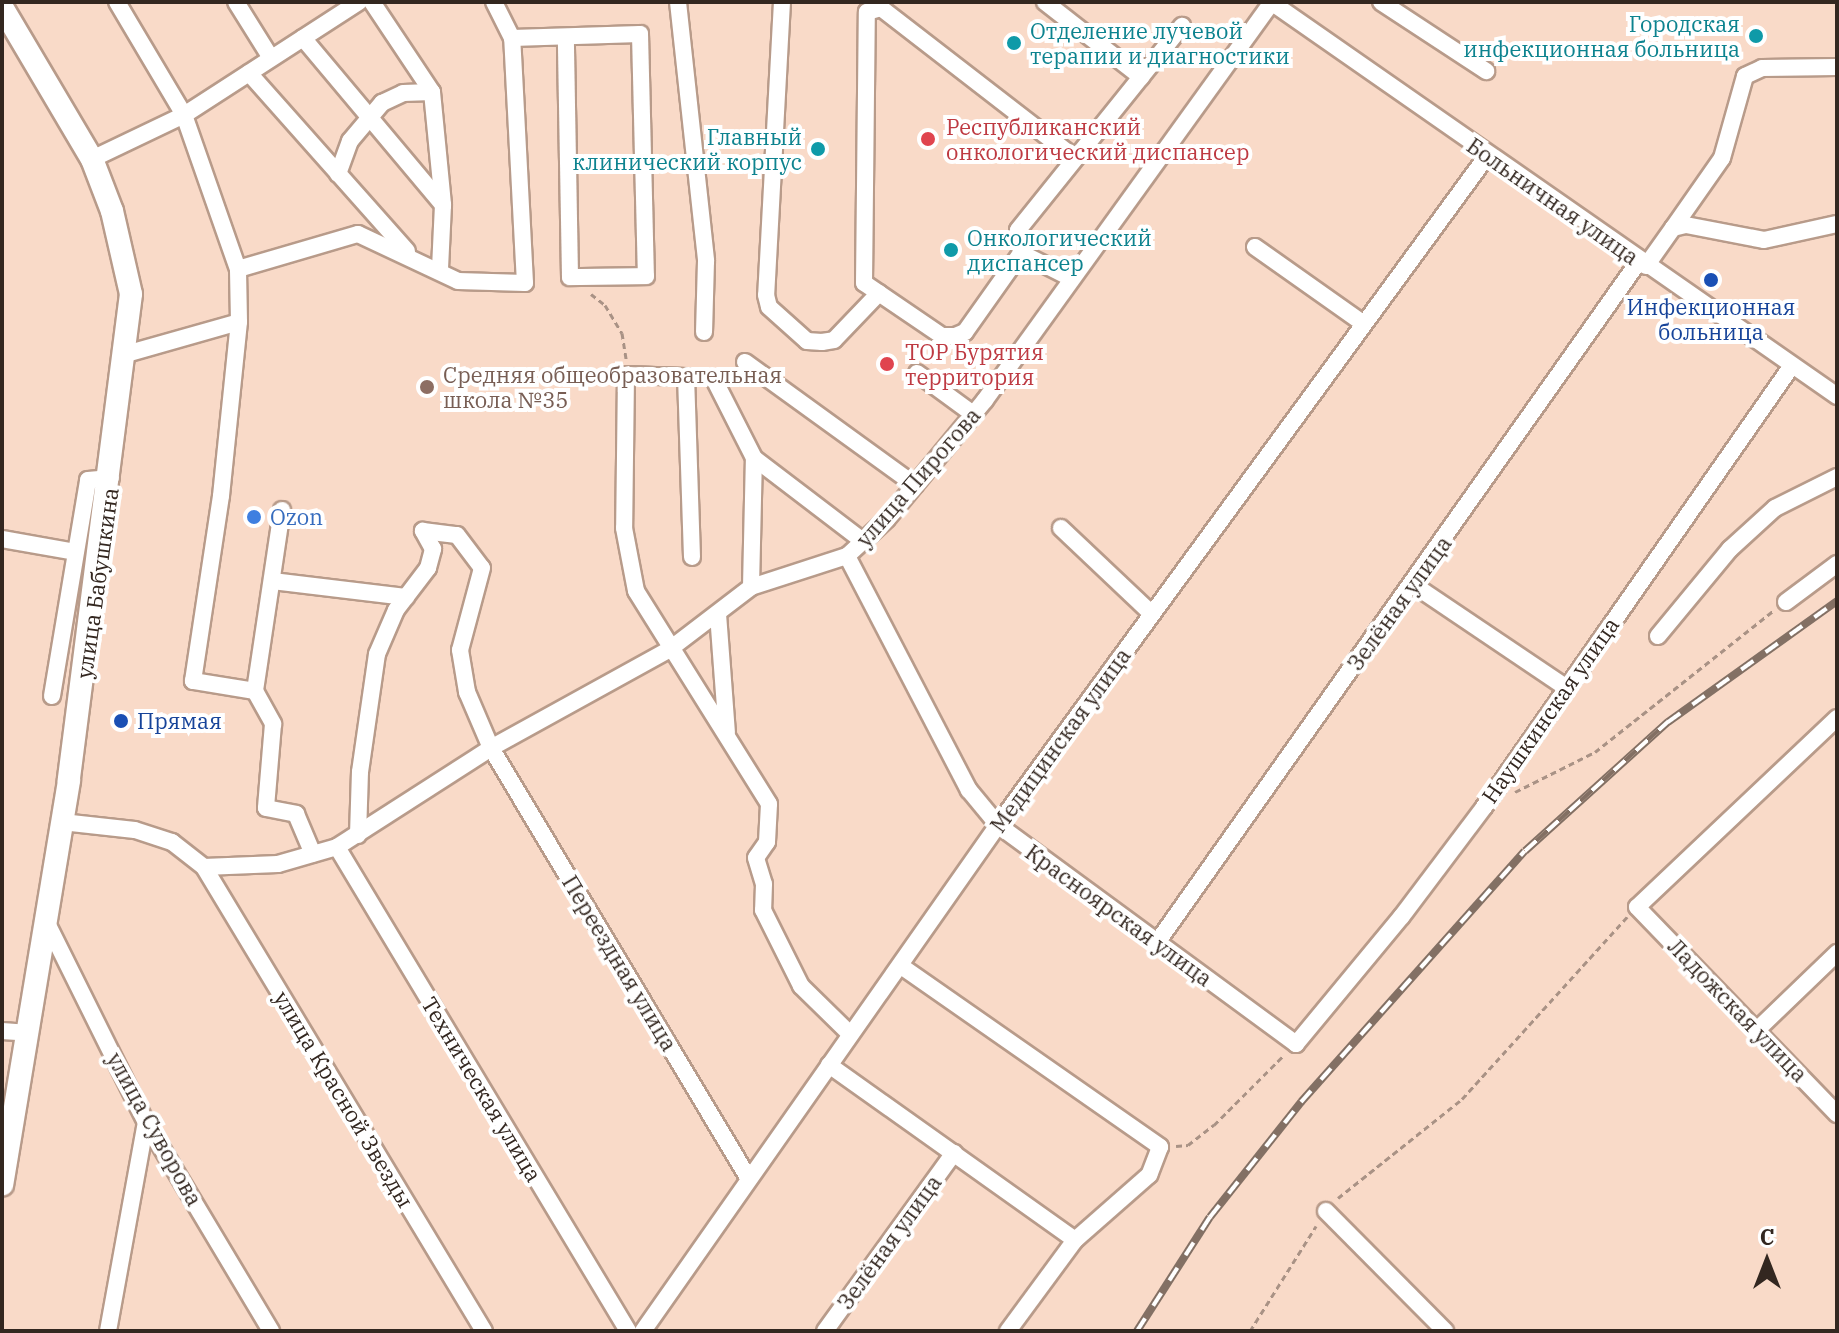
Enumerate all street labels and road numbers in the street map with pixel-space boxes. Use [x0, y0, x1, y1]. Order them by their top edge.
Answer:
street label: Больничная улица [1462, 132, 1644, 270]
street label: улица Пирогова [850, 402, 986, 552]
street label: улица Бабушкина [71, 486, 123, 680]
street label: Зелёная улица [1341, 531, 1457, 675]
street label: Наушкинская улица [1476, 612, 1624, 808]
street label: Медицинская улица [984, 643, 1136, 837]
street label: Красноярская улица [1021, 838, 1217, 992]
street label: Переездная улица [557, 870, 683, 1056]
street label: Ладожская улица [1663, 933, 1813, 1087]
street label: улица Красной Звезды [269, 986, 419, 1212]
street label: Техническая улица [416, 992, 548, 1186]
street label: улица Суворова [102, 1048, 208, 1210]
street label: Зелёная улица [831, 1170, 947, 1314]

